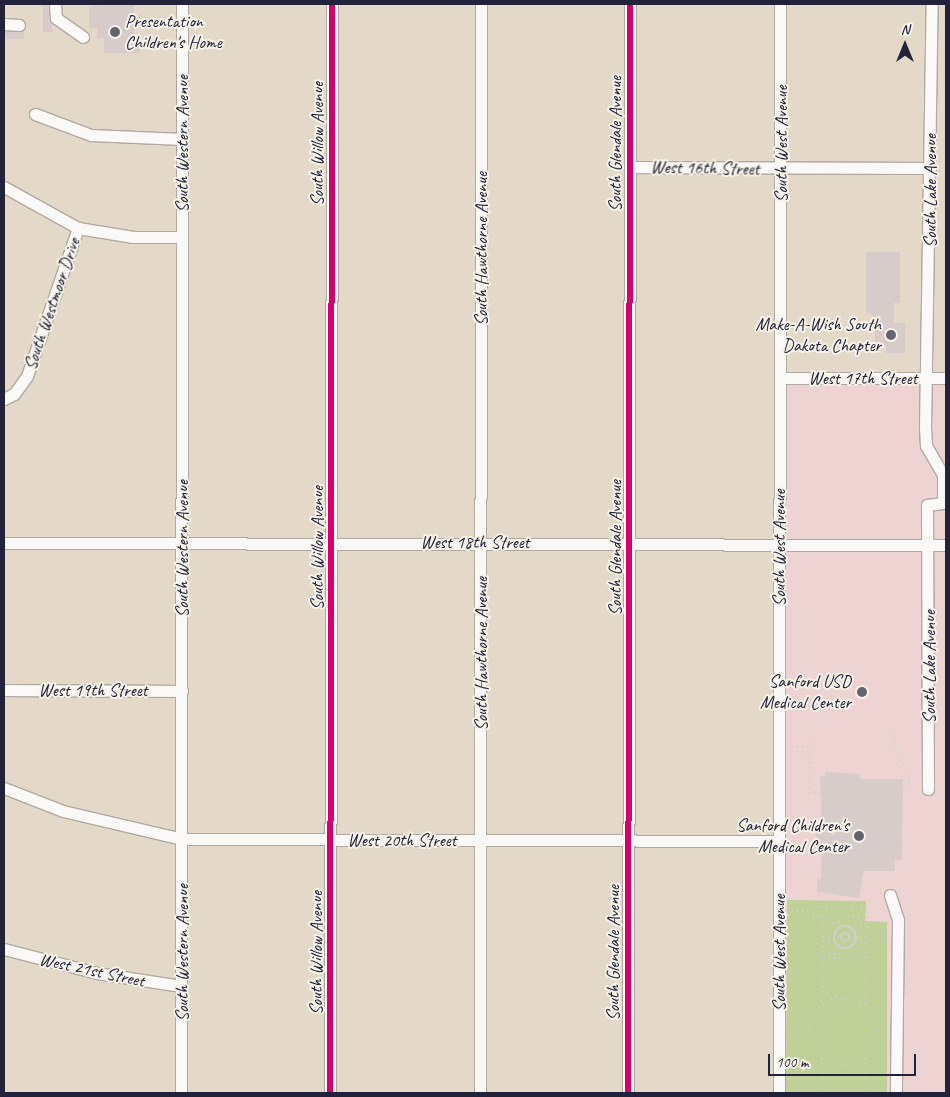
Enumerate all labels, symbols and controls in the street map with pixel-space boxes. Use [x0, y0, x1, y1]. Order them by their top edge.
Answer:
place label: Presentation Children's Home [125, 11, 221, 54]
north arrow [880, 20, 930, 70]
text: N [901, 21, 909, 38]
marker: Presentation Children's Home [109, 26, 121, 38]
street label: South Western Avenue [171, 75, 193, 213]
street label: South Glendale Avenue [604, 77, 626, 211]
street label: South Willow Avenue [306, 82, 328, 206]
street label: South West Avenue [770, 86, 792, 202]
street label: South Lake Avenue [919, 134, 941, 248]
street label: West 16th Street [650, 156, 760, 180]
street label: South Hawthorne Avenue [470, 172, 492, 326]
street label: South Westmoor Drive [19, 236, 85, 372]
place label: Make-A-Wish South Dakota Chapter [756, 314, 881, 356]
marker: Make-A-Wish South Dakota Chapter [885, 329, 897, 341]
street label: West 17th Street [808, 367, 918, 389]
street label: South Western Avenue [171, 480, 193, 618]
street label: South Glendale Avenue [604, 481, 626, 615]
street label: South Willow Avenue [306, 486, 328, 610]
street label: South West Avenue [768, 490, 790, 606]
street label: West 18th Street [420, 531, 530, 553]
street label: South Hawthorne Avenue [470, 577, 492, 731]
street label: South Lake Avenue [918, 610, 940, 724]
place label: Sanford USD Medical Center [760, 671, 851, 714]
street label: West 19th Street [38, 679, 148, 701]
marker: Sanford USD Medical Center [855, 685, 869, 699]
place label: Sanford Children's Medical Center [736, 815, 849, 858]
street label: West 20th Street [347, 829, 457, 851]
marker: Sanford Children's Medical Center [853, 830, 865, 842]
street label: South Western Avenue [171, 884, 193, 1022]
street label: South Glendale Avenue [602, 886, 624, 1020]
street label: South Willow Avenue [305, 891, 327, 1015]
street label: South West Avenue [768, 895, 790, 1011]
street label: West 21st Street [37, 948, 147, 992]
scale bar [770, 1044, 918, 1076]
text: 100 m [776, 1053, 808, 1072]

